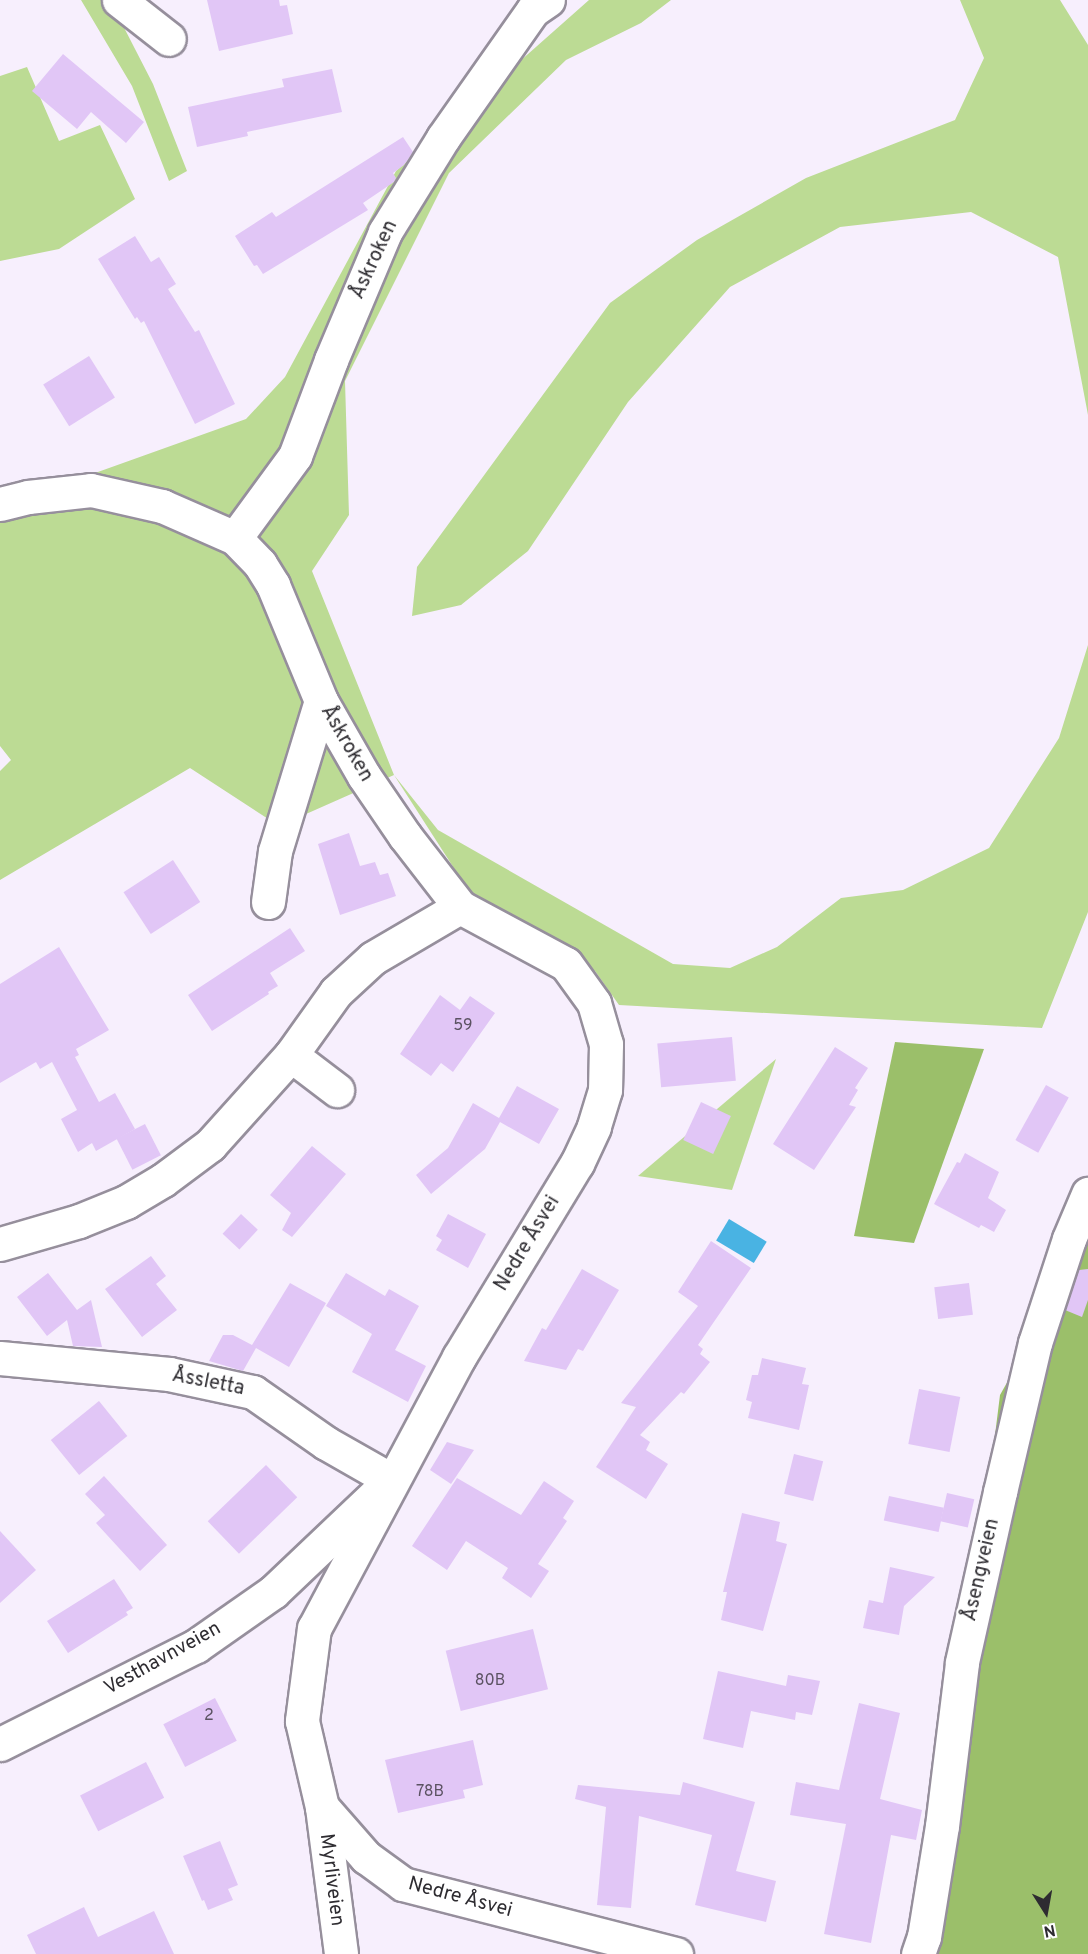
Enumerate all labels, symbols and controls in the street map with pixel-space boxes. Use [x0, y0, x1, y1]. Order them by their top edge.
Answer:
street label: Åskroken [346, 217, 404, 303]
street label: Åskroken [315, 701, 377, 787]
house number: 59 [453, 1016, 473, 1036]
street label: Nedre Åsvei [490, 1192, 566, 1296]
street label: Åssletta [170, 1364, 246, 1402]
street label: Åsengveien [959, 1516, 1005, 1624]
street label: Vesthavnveien [100, 1617, 226, 1701]
house number: 80B [475, 1671, 505, 1691]
house number: 2 [204, 1706, 214, 1726]
house number: 78B [416, 1782, 444, 1802]
street label: Myrliveien [313, 1832, 349, 1928]
street label: Nedre Åsvei [405, 1872, 515, 1924]
north arrow [1016, 1882, 1076, 1942]
text: N [1042, 1919, 1057, 1941]

